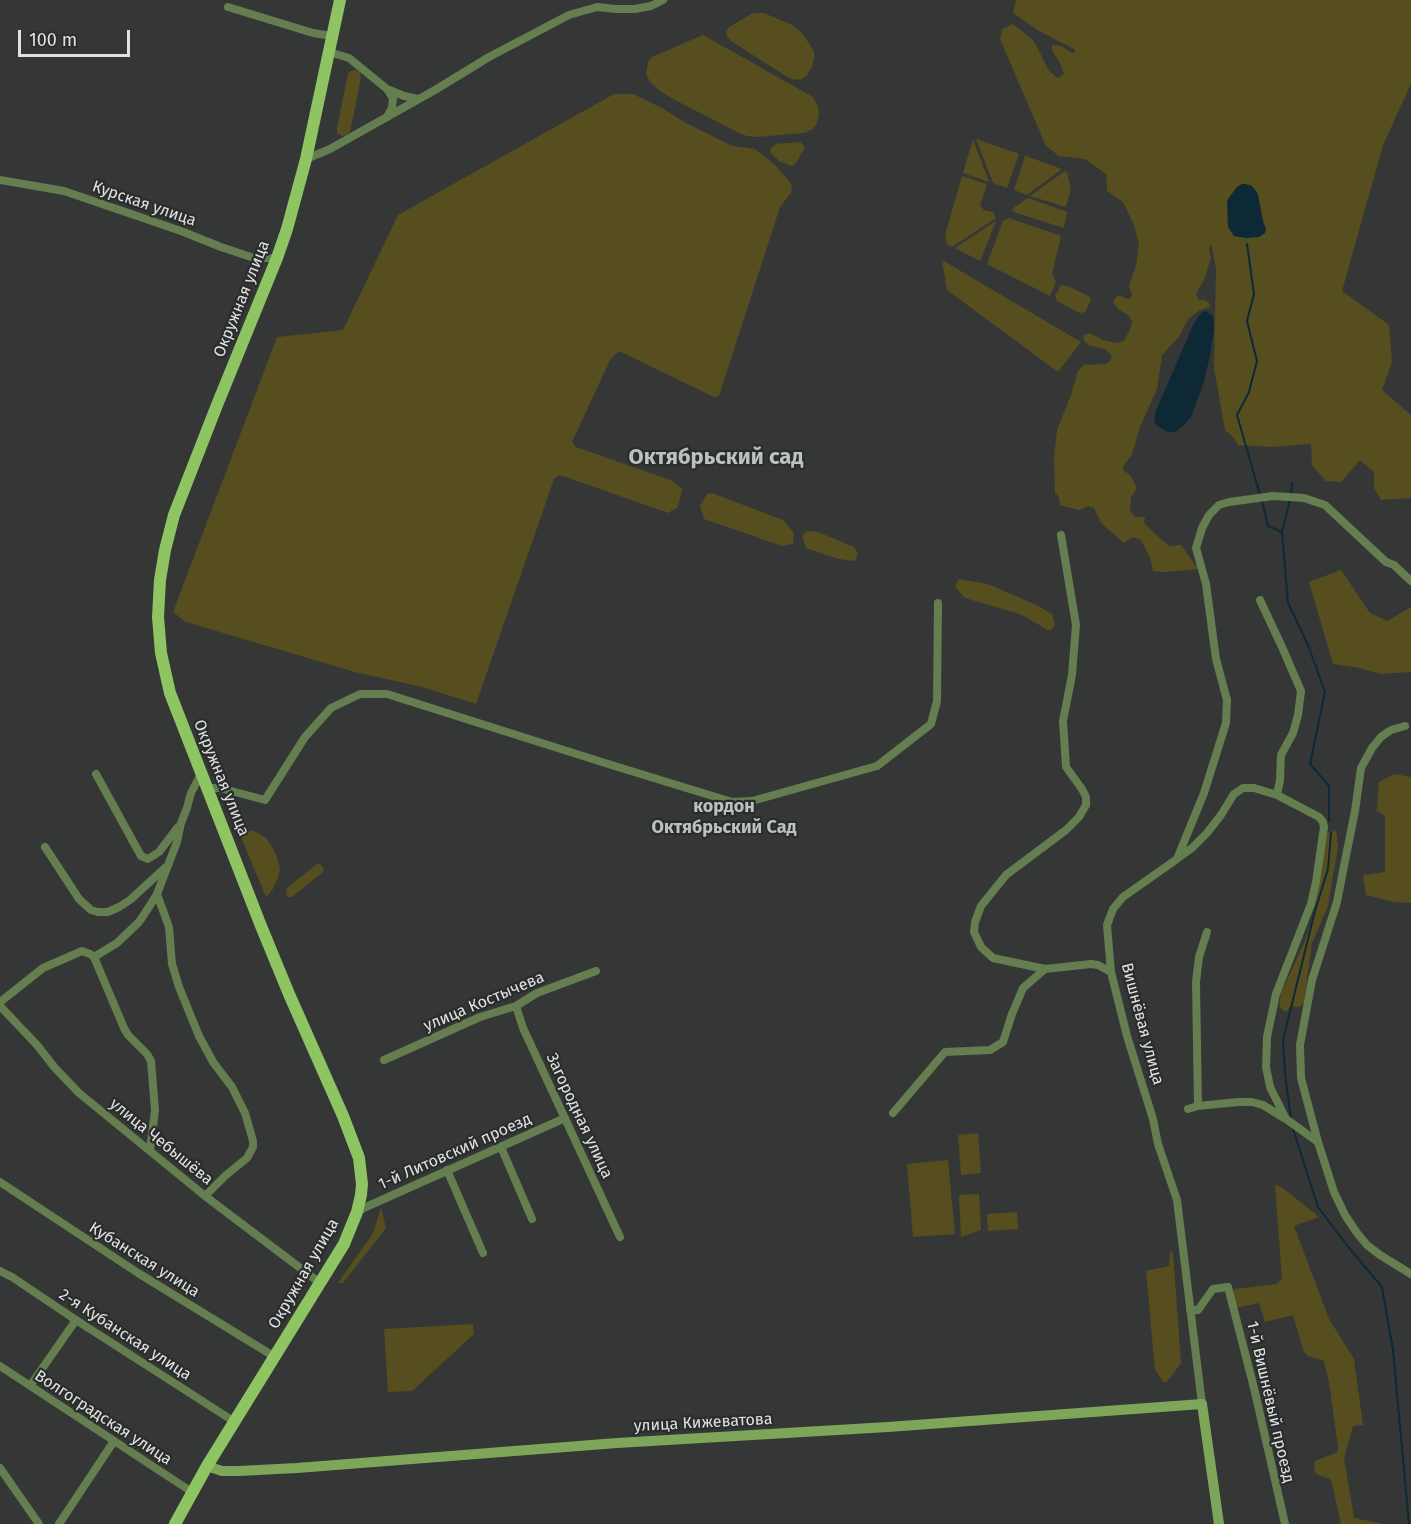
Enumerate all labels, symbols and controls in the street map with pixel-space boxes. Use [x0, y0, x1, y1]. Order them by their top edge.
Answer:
scale bar [21, 18, 134, 56]
text: 100 m [29, 29, 77, 51]
street label: Курская улица [89, 177, 199, 231]
street label: Окружная улица [210, 238, 274, 360]
district label: Октябрьский сад [628, 445, 804, 471]
street label: Окружная улица [189, 717, 253, 839]
district label: кордон Октябрьский Сад [652, 796, 796, 838]
street label: Вишнёвая улица [1116, 961, 1168, 1087]
street label: улица Костычева [421, 968, 547, 1036]
street label: Загородная улица [542, 1050, 616, 1182]
street label: улица Чебышёва [105, 1094, 217, 1190]
street label: 1-й Литовский проезд [376, 1110, 534, 1194]
street label: Окружная улица [265, 1215, 343, 1333]
street label: Кубанская улица [85, 1218, 203, 1302]
street label: 2-я Кубанская улица [55, 1285, 195, 1385]
street label: 1-й Вишнёвый проезд [1242, 1319, 1298, 1485]
street label: Волгоградская улица [31, 1366, 175, 1470]
street label: улица Кижеватова [633, 1410, 773, 1436]

